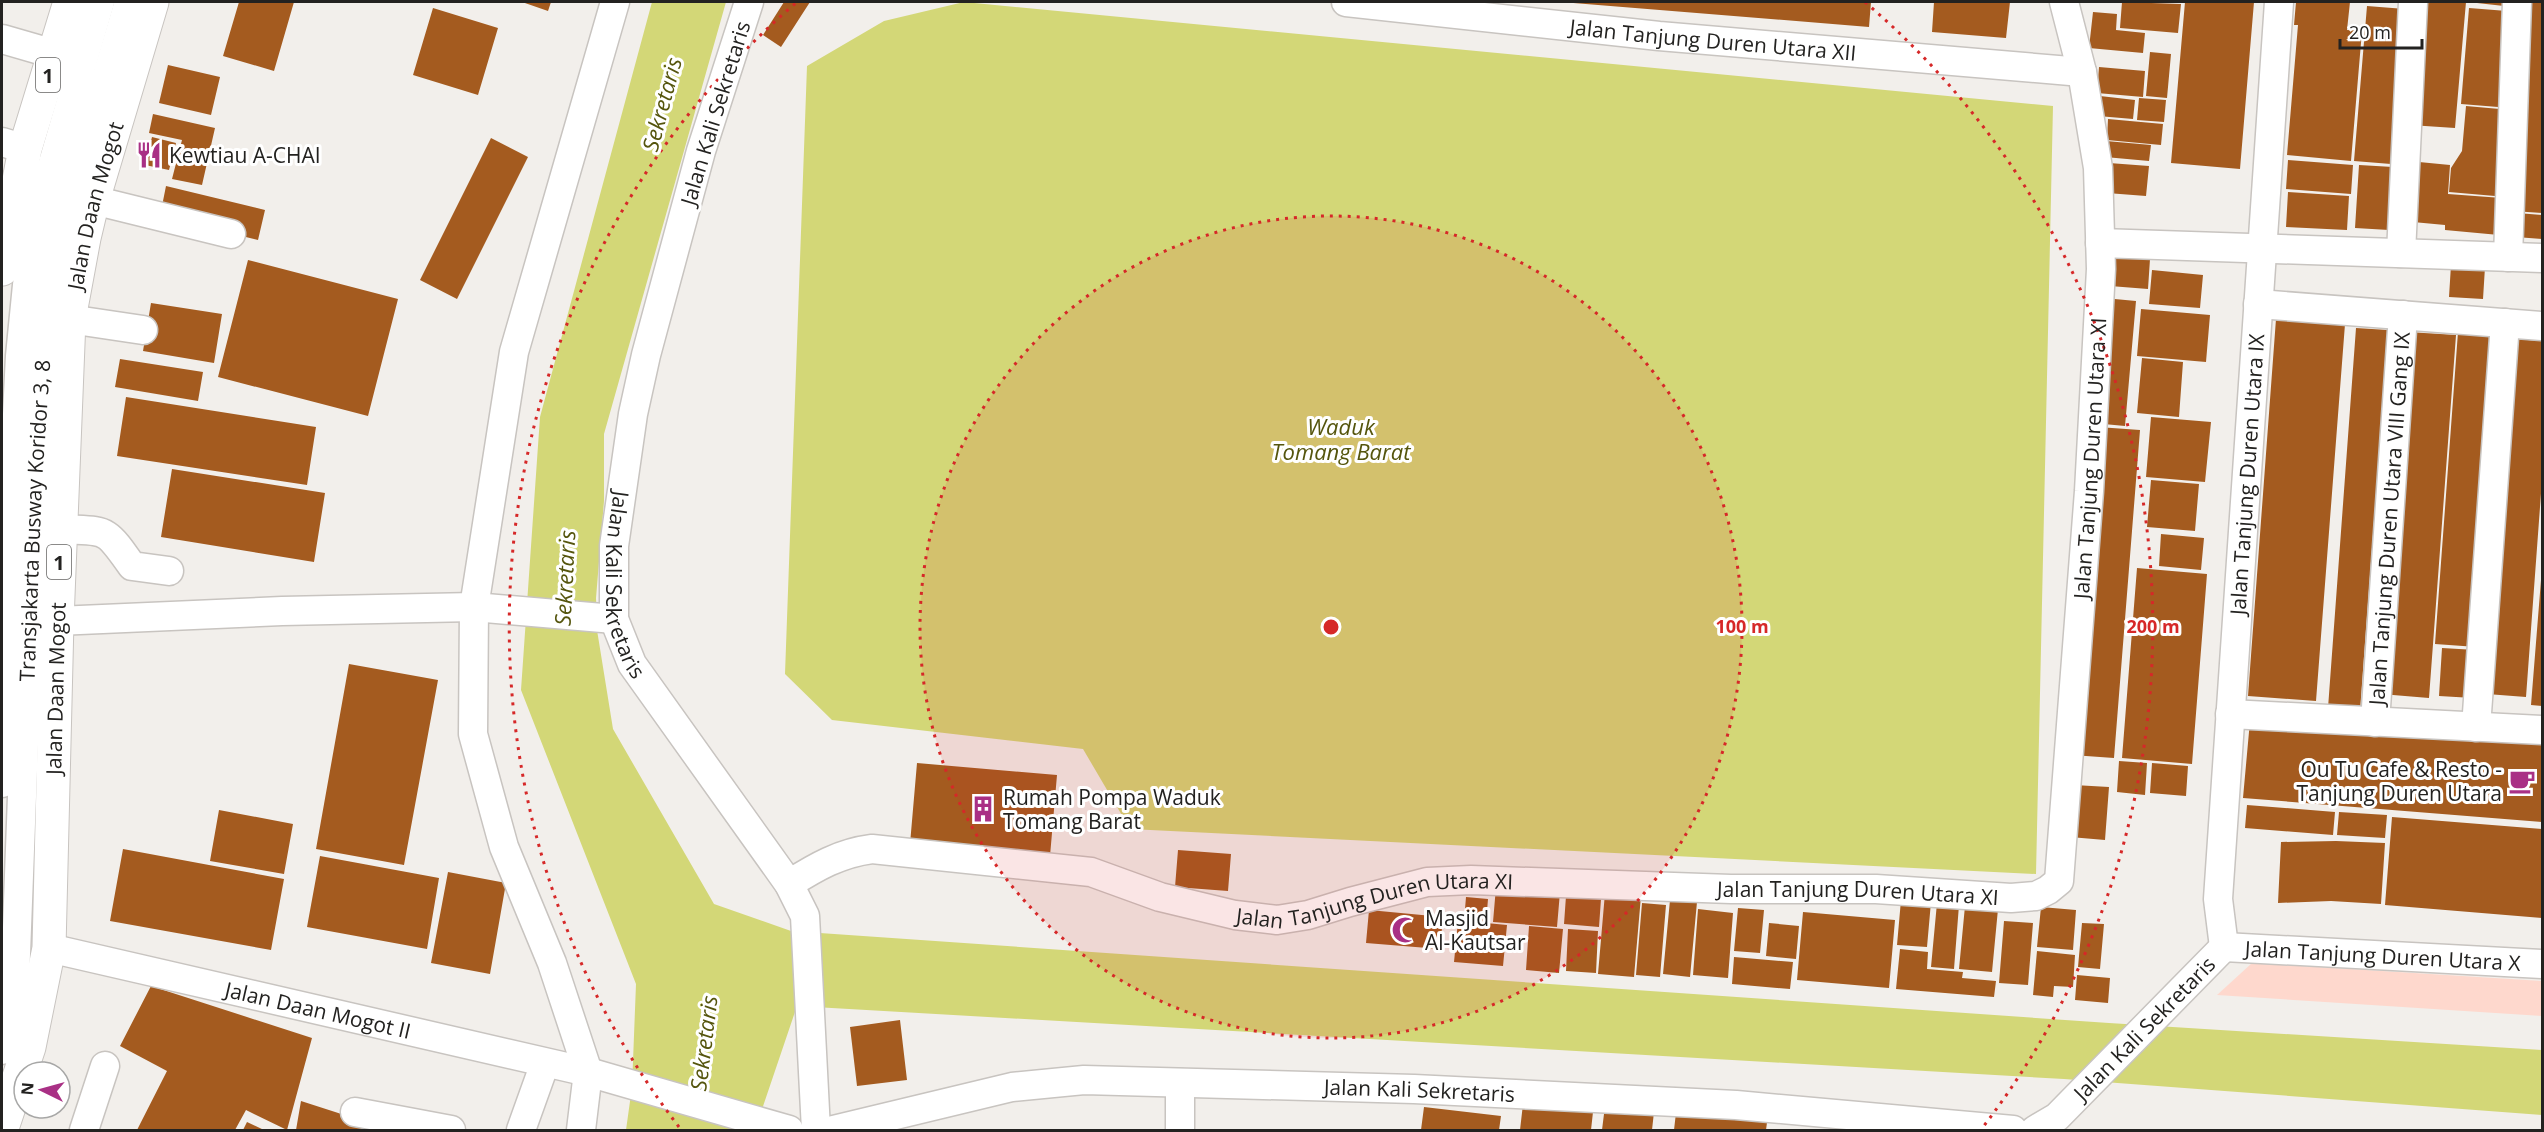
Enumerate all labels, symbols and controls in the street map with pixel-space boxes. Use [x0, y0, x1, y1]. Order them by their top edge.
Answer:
street label: Jalan Tanjung Duren Utara XII [1566, 12, 1858, 67]
scale bar [2340, 12, 2422, 50]
street label: Jalan Kali Sekretaris [673, 18, 756, 210]
text: 20 m [2349, 20, 2391, 44]
water label: Sekretaris [634, 53, 688, 154]
road number: 1 [36, 58, 60, 92]
street label: Jalan Daan Mogot [60, 118, 130, 294]
restaurant icon: Kewtiau A-CHAI [134, 140, 164, 170]
place label: Kewtiau A-CHAI [169, 141, 321, 169]
street label: Jalan Tanjung Duren Utara XI [2067, 317, 2112, 602]
street label: Jalan Tanjung Duren Utara VIII Gang IX [2362, 330, 2416, 708]
street label: Jalan Tanjung Duren Utara IX [2223, 332, 2270, 618]
street label: Transjakarta Busway Koridor 3, 8 [12, 359, 56, 682]
water label: Waduk Tomang Barat [1272, 411, 1411, 466]
street label: Jalan Kali Sekretaris [600, 487, 652, 684]
water label: Sekretaris [547, 529, 582, 627]
road number: 1 [47, 545, 71, 579]
street label: Jalan Daan Mogot [39, 602, 72, 777]
text: 100 m [1715, 614, 1769, 638]
text: 200 m [2126, 614, 2180, 638]
centre of rings [1321, 617, 1341, 637]
place label: Ou Tu Cafe & Resto - Tanjung Duren Utara [2296, 755, 2502, 807]
cafe icon: Ou Tu Cafe & Resto - Tanjung Duren Utara [2507, 766, 2537, 796]
place label: Rumah Pompa Waduk Tomang Barat [1003, 783, 1221, 835]
building icon: Rumah Pompa Waduk Tomang Barat [968, 794, 998, 824]
street label: Jalan Tanjung Duren Utara XI [1233, 866, 1514, 935]
street label: Jalan Tanjung Duren Utara XI [1715, 874, 2000, 911]
place label: Masjid Al-Kautsar [1425, 904, 1526, 956]
mosque icon: Masjid Al-Kautsar [1390, 915, 1420, 945]
street label: Jalan Tanjung Duren Utara X [2242, 934, 2522, 977]
street label: Jalan Kali Sekretaris [2066, 950, 2221, 1108]
street label: Jalan Daan Mogot II [220, 974, 414, 1045]
water label: Sekretaris [682, 993, 724, 1092]
north arrow [12, 1060, 72, 1120]
street label: Jalan Kali Sekretaris [1322, 1072, 1516, 1108]
text: N [16, 1081, 39, 1096]

